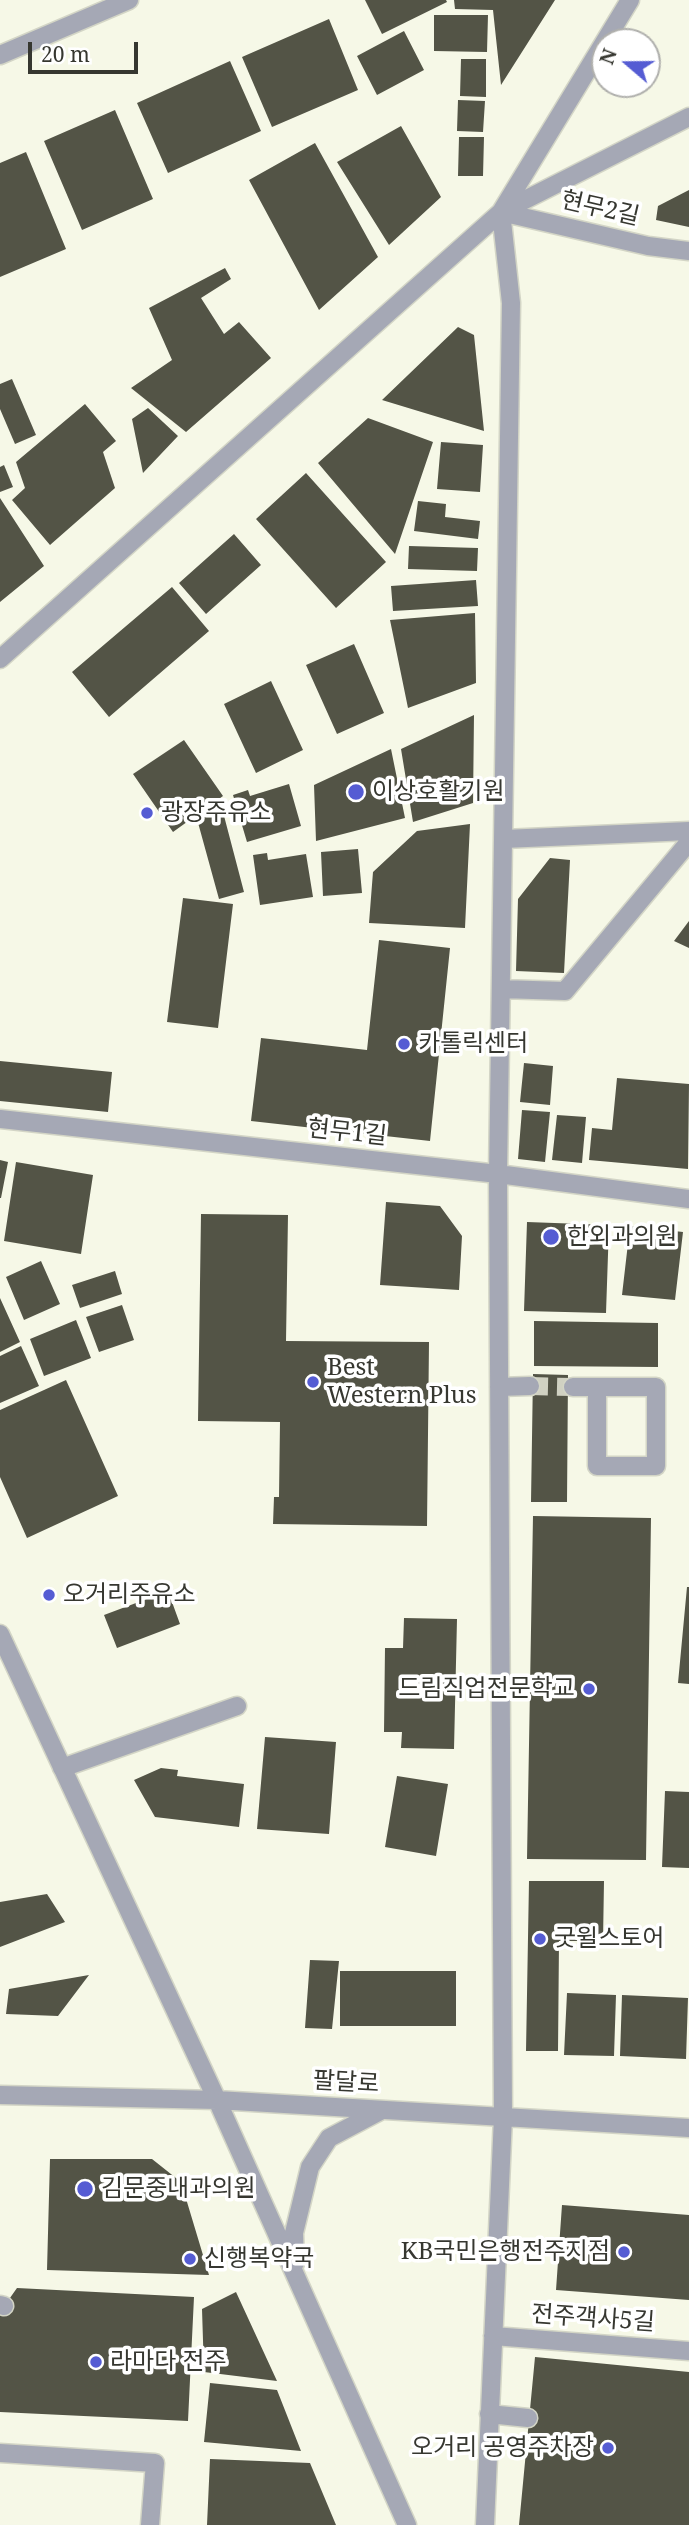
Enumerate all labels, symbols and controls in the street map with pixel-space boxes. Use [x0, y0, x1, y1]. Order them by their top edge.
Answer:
scale bar [32, 28, 142, 72]
north arrow [591, 28, 661, 98]
text: 20 m [41, 40, 90, 68]
text: N [593, 45, 623, 68]
street label: 현무2길 [558, 186, 642, 232]
place label: 이상호활기원 [372, 778, 504, 806]
marker: 이상호활기원 [346, 782, 366, 802]
place label: 광장주유소 [161, 799, 271, 827]
marker: 광장주유소 [139, 805, 155, 821]
place label: 카톨릭센터 [418, 1030, 528, 1058]
marker: 카톨릭센터 [396, 1036, 412, 1052]
street label: 현무1길 [306, 1115, 388, 1151]
place label: 한외과의원 [567, 1223, 677, 1251]
marker: 한외과의원 [541, 1227, 561, 1247]
place label: Best Western Plus [327, 1354, 477, 1410]
marker: Best Western Plus [305, 1374, 321, 1390]
place label: 오거리주유소 [63, 1581, 195, 1609]
marker: 오거리주유소 [41, 1587, 57, 1603]
place label: 드림직업전문학교 [398, 1675, 575, 1703]
marker: 드림직업전문학교 [581, 1681, 597, 1697]
place label: 굿윌스토어 [554, 1925, 664, 1953]
marker: 굿윌스토어 [532, 1931, 548, 1947]
street label: 팔달로 [312, 2067, 380, 2099]
place label: 김문중내과의원 [101, 2175, 256, 2203]
marker: 김문중내과의원 [75, 2179, 95, 2199]
place label: KB국민은행전주지점 [401, 2238, 610, 2266]
marker: KB국민은행전주지점 [616, 2244, 632, 2260]
place label: 신행복약국 [204, 2245, 314, 2273]
marker: 신행복약국 [182, 2251, 198, 2267]
street label: 전주객사5길 [530, 2300, 656, 2338]
place label: 라마다 전주 [110, 2348, 227, 2376]
marker: 라마다 전주 [88, 2354, 104, 2370]
place label: 오거리 공영주차장 [411, 2434, 594, 2462]
marker: 오거리 공영주차장 [600, 2440, 616, 2456]

